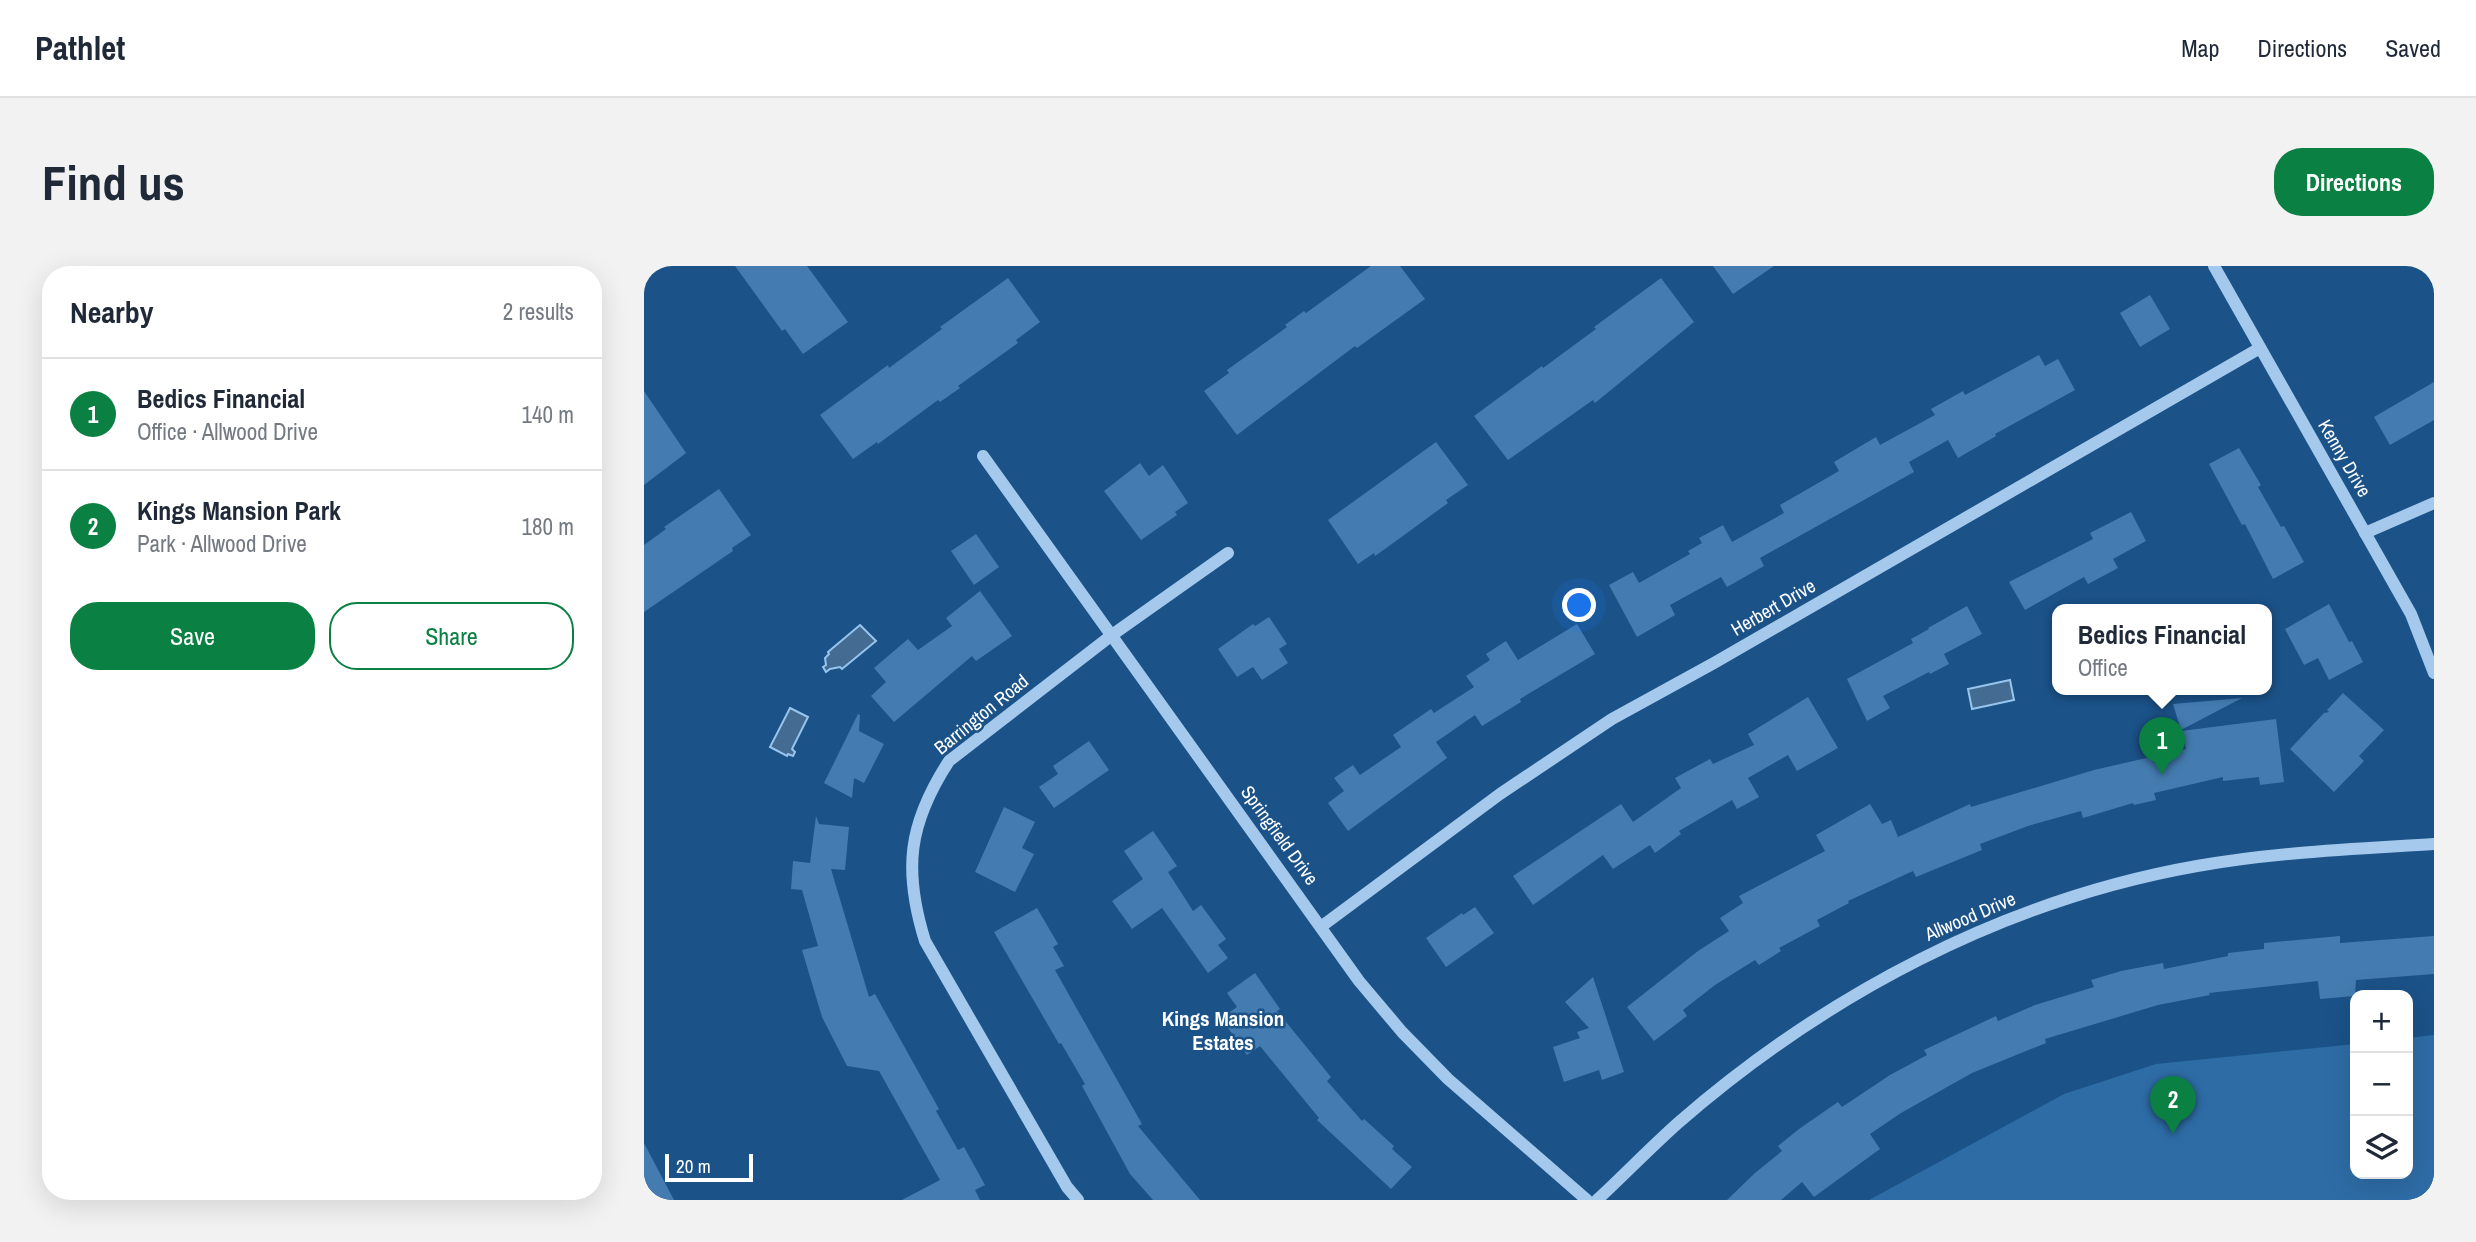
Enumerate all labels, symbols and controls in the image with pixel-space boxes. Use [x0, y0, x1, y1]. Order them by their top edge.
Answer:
text: Pathlet [35, 26, 125, 70]
text: Map [2181, 32, 2219, 64]
text: Directions [2257, 32, 2347, 64]
text: Saved [2385, 32, 2441, 64]
button: Directions [2274, 148, 2434, 216]
text: Find us [42, 149, 185, 215]
text: Nearby [70, 292, 153, 332]
text: 2 results [503, 296, 574, 327]
text: Bedics Financial [137, 381, 305, 416]
text: 1 [88, 399, 98, 430]
text: 140 m [522, 399, 574, 430]
street label: Kenny Drive [2312, 414, 2378, 502]
text: Office · Allwood Drive [137, 416, 318, 447]
text: Kings Mansion Park [137, 493, 341, 528]
text: 2 [88, 511, 98, 542]
text: 180 m [522, 511, 574, 542]
text: Park · Allwood Drive [137, 528, 307, 559]
street label: Herbert Drive [1726, 572, 1820, 642]
your location [1562, 588, 1596, 622]
button: Save [70, 602, 315, 670]
button: Share [329, 602, 574, 670]
popup [2052, 604, 2272, 695]
text: Bedics Financial [2078, 617, 2246, 652]
text: Office [2078, 652, 2128, 683]
street label: Barrington Road [928, 668, 1034, 760]
pin: 1 [2139, 717, 2185, 775]
street label: Springfield Drive [1235, 780, 1325, 890]
street label: Allwood Drive [1920, 885, 2019, 947]
map controls [2350, 990, 2413, 1179]
button: + [2350, 990, 2413, 1053]
district label: Kings Mansion Estates [1162, 1004, 1284, 1057]
button: − [2350, 1053, 2413, 1116]
pin: 2 [2150, 1076, 2196, 1134]
button: layers [2350, 1116, 2413, 1179]
scale bar [665, 1151, 752, 1183]
text: 20 m [676, 1153, 711, 1179]

